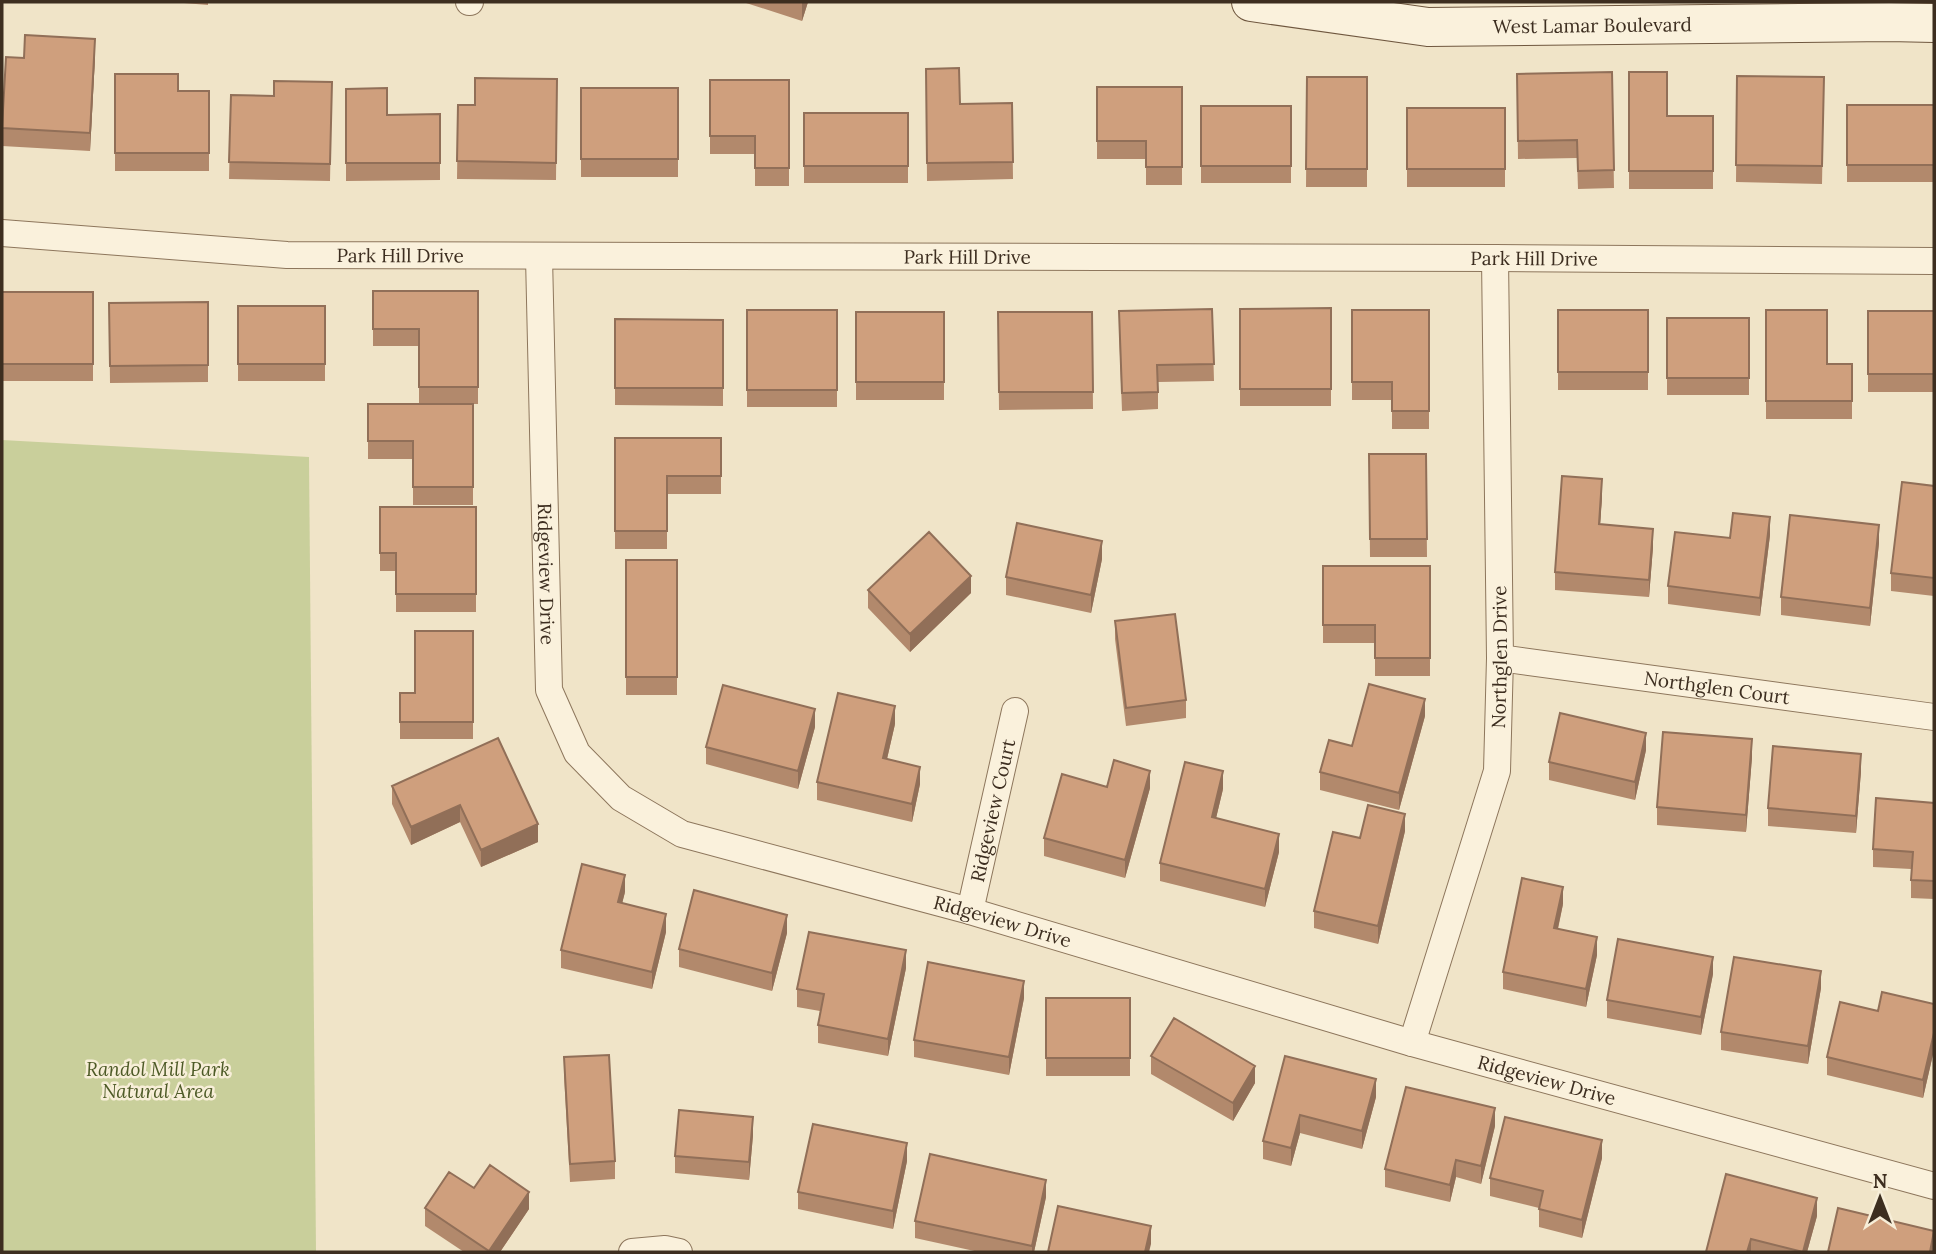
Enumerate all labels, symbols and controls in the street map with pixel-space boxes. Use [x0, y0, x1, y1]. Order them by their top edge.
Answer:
street label: West Lamar Boulevard [1492, 12, 1692, 38]
street label: Park Hill Drive [336, 243, 464, 267]
street label: Park Hill Drive [903, 245, 1031, 269]
street label: Park Hill Drive [1470, 246, 1598, 271]
street label: Ridgeview Drive [533, 503, 560, 645]
street label: Northglen Drive [1486, 585, 1512, 729]
street label: Northglen Court [1643, 666, 1792, 709]
street label: Ridgeview Court [965, 736, 1021, 884]
street label: Ridgeview Drive [931, 890, 1074, 953]
street label: Ridgeview Drive [1475, 1050, 1619, 1110]
park label: Randol Mill Park Natural Area [86, 1057, 230, 1103]
north arrow [1845, 1163, 1915, 1233]
text: N [1873, 1169, 1888, 1193]

